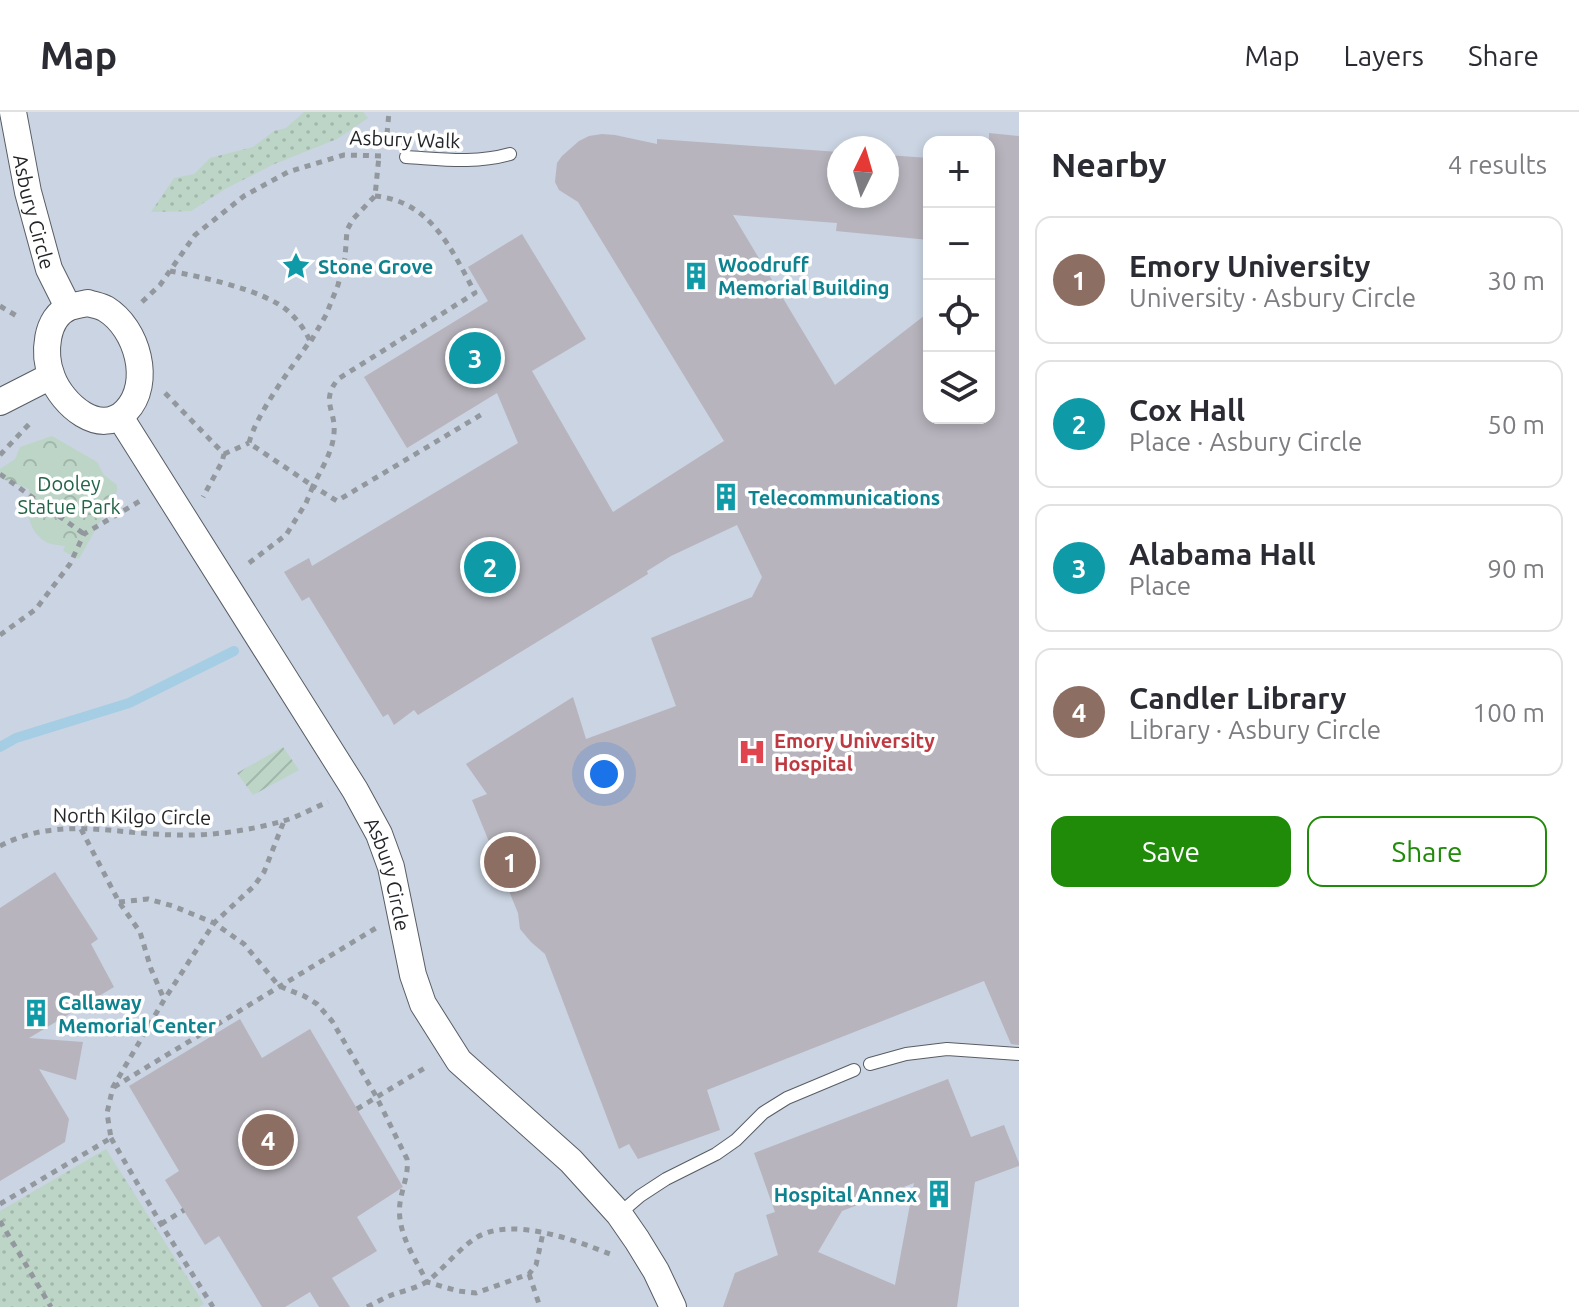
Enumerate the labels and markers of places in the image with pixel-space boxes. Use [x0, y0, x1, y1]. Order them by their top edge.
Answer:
place icon: Stone Grove [281, 251, 311, 281]
place label: Woodruff Memorial Building [718, 253, 890, 299]
place label: Stone Grove [318, 255, 433, 278]
building icon: Woodruff Memorial Building [681, 261, 711, 291]
pin: 3 [449, 328, 501, 388]
building icon: Telecommunications [711, 482, 741, 512]
place label: Telecommunications [748, 486, 940, 509]
pin: 2 [464, 537, 516, 597]
place label: Emory University Hospital [774, 729, 935, 775]
hospital icon: Emory University Hospital [737, 737, 767, 767]
pin: 1 [484, 832, 536, 892]
place label: Callaway Memorial Center [58, 991, 217, 1037]
building icon: Callaway Memorial Center [21, 998, 51, 1028]
pin: 4 [242, 1110, 294, 1170]
building icon: Hospital Annex [924, 1179, 954, 1209]
place label: Hospital Annex [774, 1183, 917, 1206]

